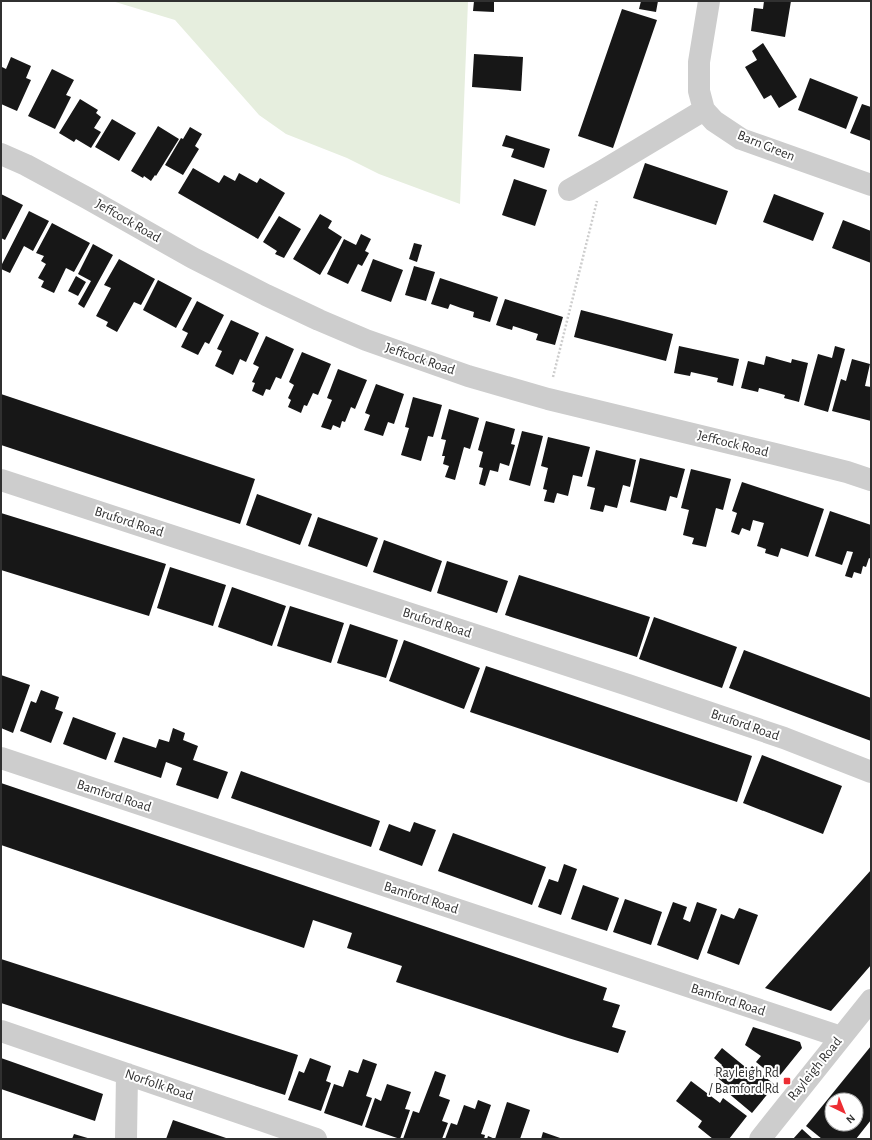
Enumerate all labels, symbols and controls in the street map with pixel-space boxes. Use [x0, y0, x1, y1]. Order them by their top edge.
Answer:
street label: Barn Green [735, 128, 797, 164]
street label: Jeffcock Road [93, 197, 163, 245]
street label: Jeffcock Road [383, 341, 457, 377]
street label: Jeffcock Road [696, 428, 770, 460]
street label: Bruford Road [93, 504, 165, 540]
street label: Bruford Road [401, 605, 473, 641]
street label: Bruford Road [709, 707, 781, 743]
street label: Bamford Road [75, 777, 153, 815]
street label: Bamford Road [382, 879, 460, 917]
street label: Bamford Road [689, 981, 767, 1019]
street label: Rayleigh Road [785, 1035, 845, 1103]
place label: Rayleigh Rd / Bamford Rd [708, 1066, 779, 1096]
street label: Norfolk Road [123, 1067, 195, 1103]
marker: Rayleigh Rd / Bamford Rd [782, 1076, 792, 1086]
north arrow [824, 1092, 864, 1132]
text: N [844, 1112, 857, 1126]

